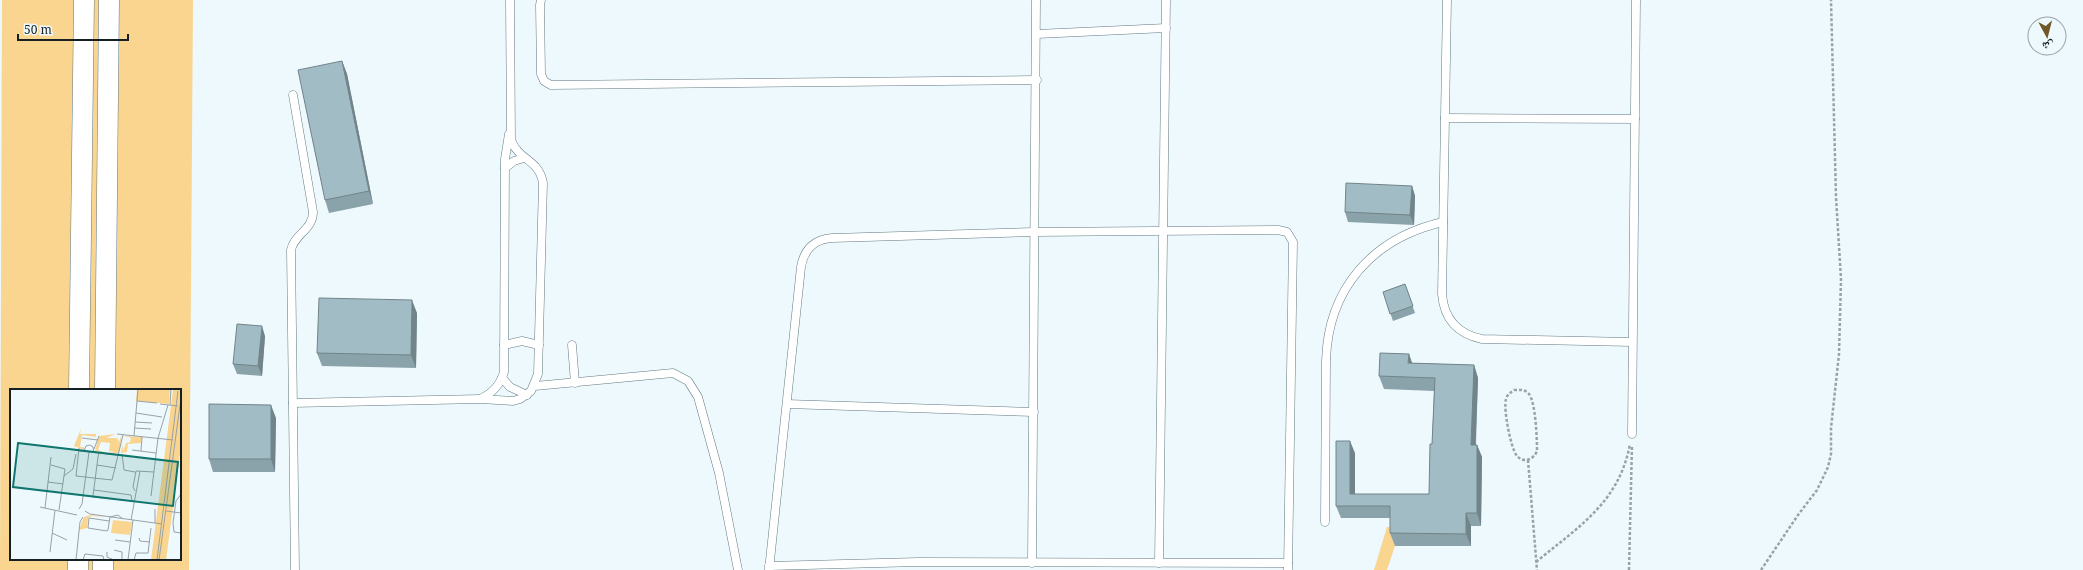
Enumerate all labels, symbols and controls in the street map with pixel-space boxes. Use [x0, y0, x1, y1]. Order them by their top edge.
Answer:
scale bar [18, 16, 128, 42]
north arrow [2027, 16, 2067, 56]
text: 50 m [24, 21, 52, 38]
text: ش [2041, 37, 2055, 55]
inset map [10, 389, 181, 560]

